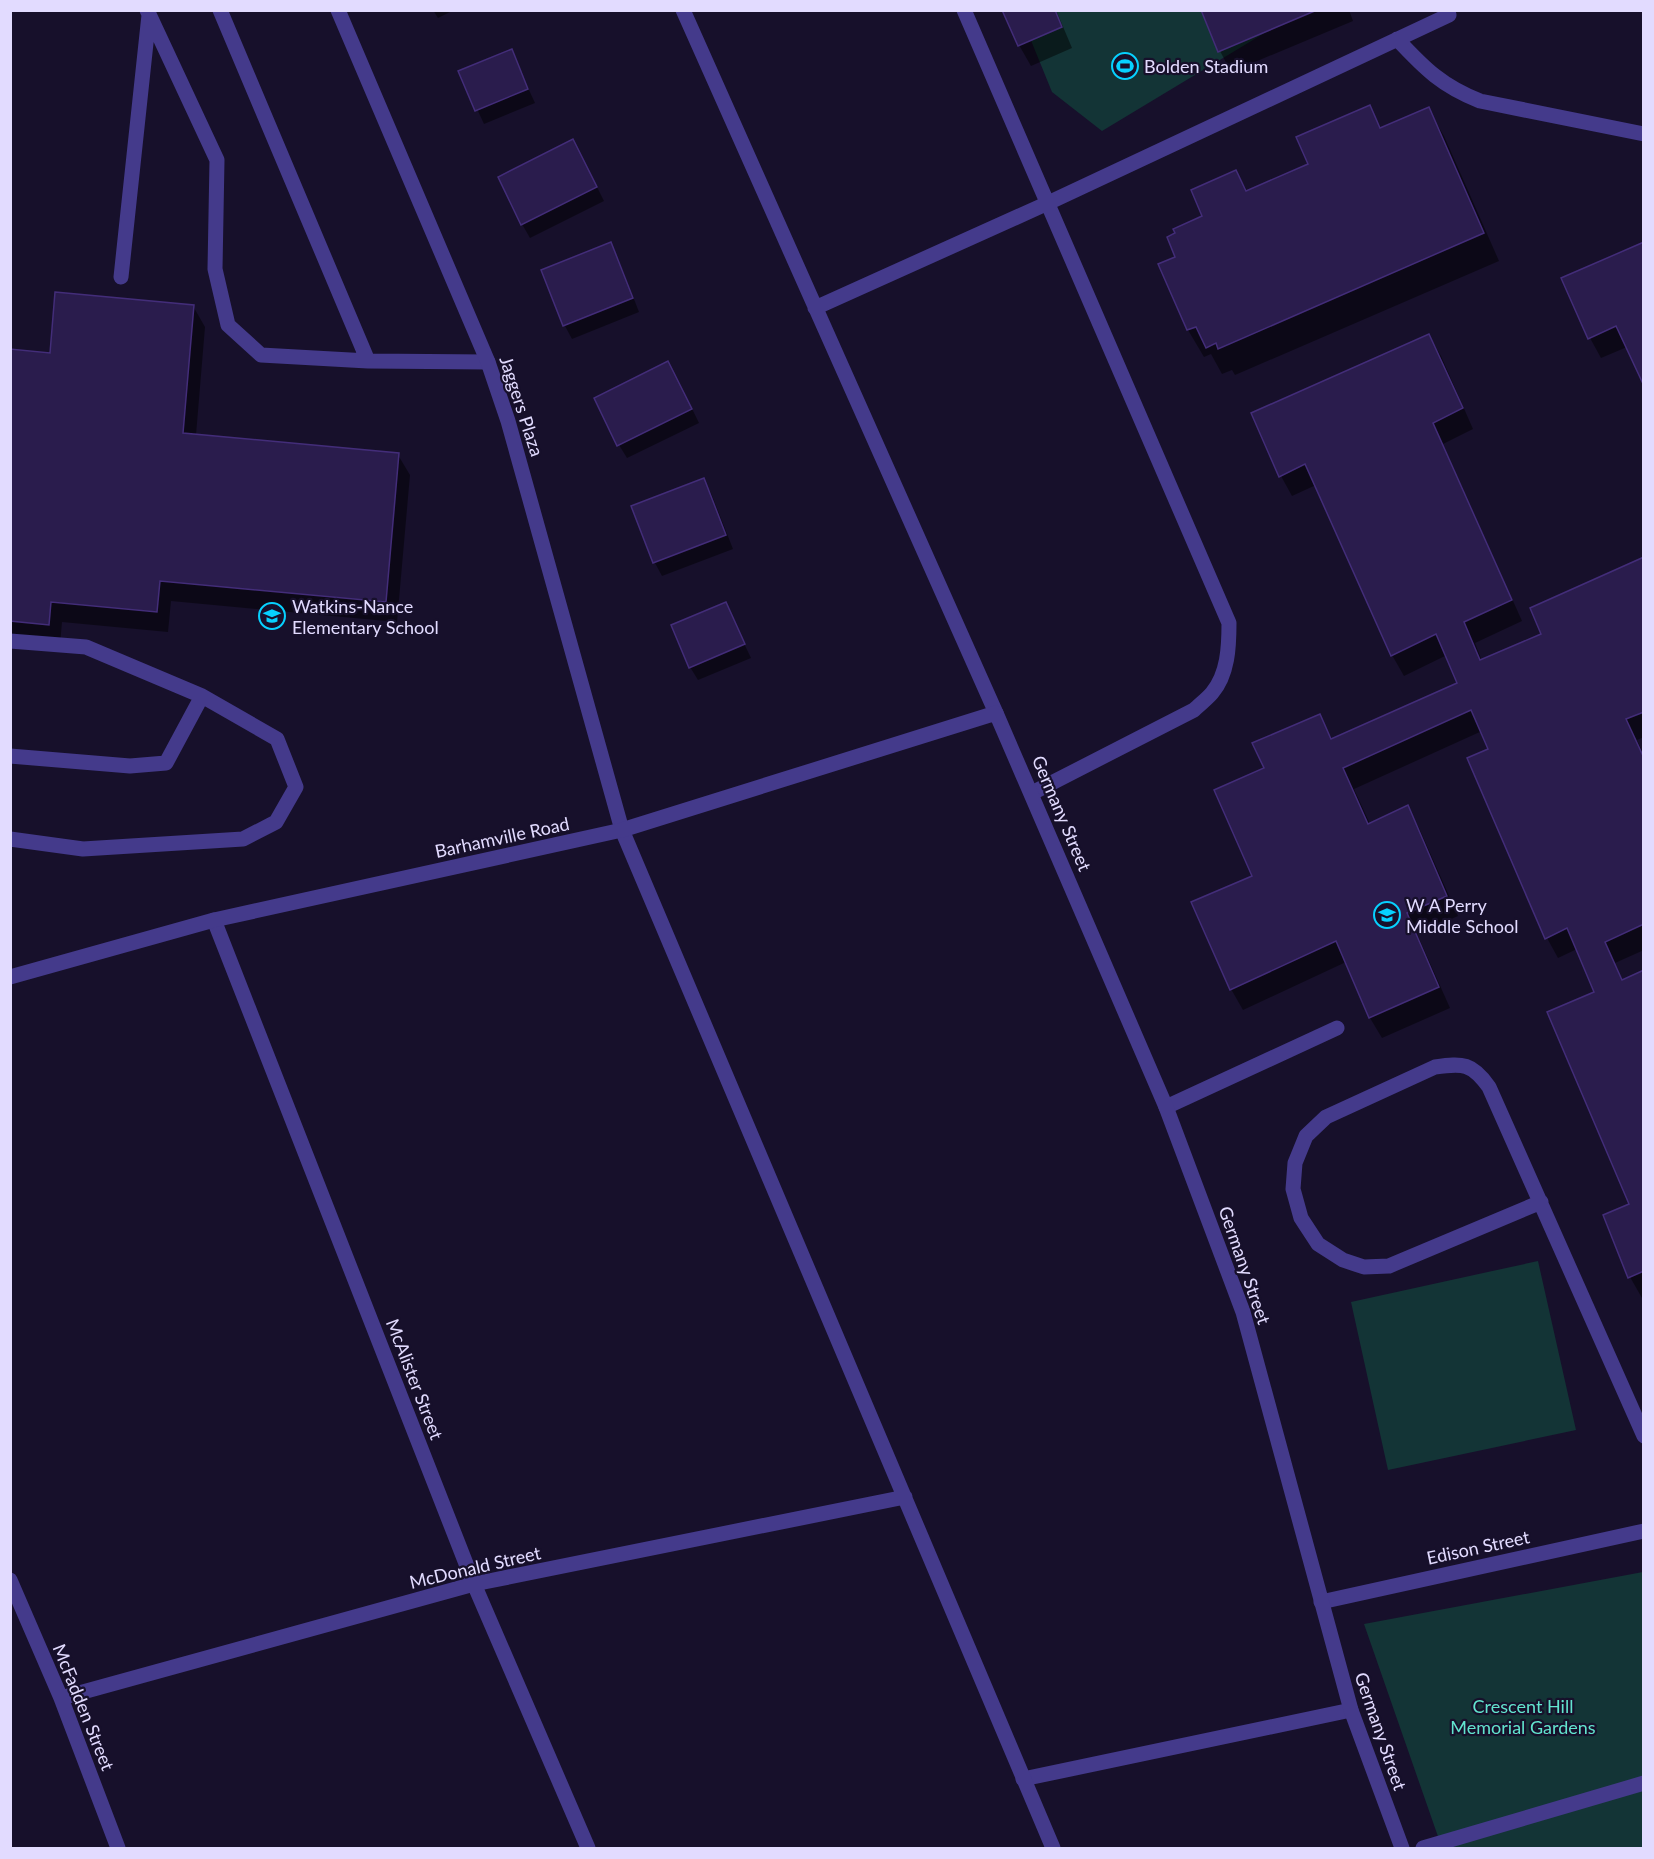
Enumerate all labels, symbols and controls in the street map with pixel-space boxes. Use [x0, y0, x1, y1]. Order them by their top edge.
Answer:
sports icon: Bolden Stadium [1110, 51, 1140, 81]
place label: Bolden Stadium [1144, 55, 1268, 77]
street label: Jaggers Plaza [495, 353, 549, 459]
place label: Watkins-Nance Elementary School [292, 595, 439, 638]
school or university icon: Watkins-Nance Elementary School [257, 601, 287, 631]
street label: Germany Street [1028, 752, 1096, 875]
street label: Barhamville Road [433, 812, 571, 862]
place label: W A Perry Middle School [1406, 894, 1518, 937]
school or university icon: W A Perry Middle School [1372, 900, 1402, 930]
street label: Germany Street [1214, 1203, 1276, 1327]
street label: McAlister Street [382, 1315, 448, 1443]
street label: Edison Street [1425, 1525, 1532, 1569]
street label: McDonald Street [407, 1541, 543, 1593]
street label: McFadden Street [49, 1641, 120, 1774]
street label: Germany Street [1350, 1669, 1412, 1793]
park label: Crescent Hill Memorial Gardens [1450, 1695, 1596, 1738]

